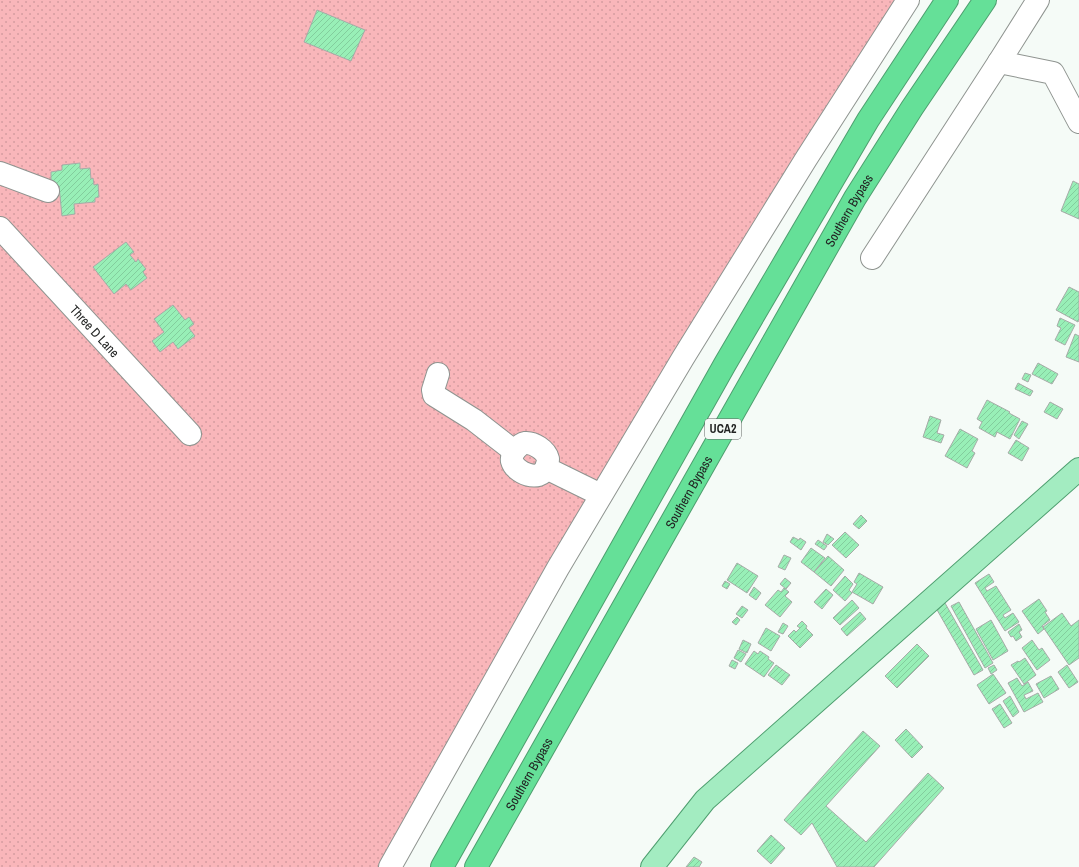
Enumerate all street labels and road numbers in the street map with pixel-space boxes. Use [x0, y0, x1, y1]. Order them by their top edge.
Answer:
street label: Southern Bypass [821, 171, 877, 250]
street label: Three D Lane [66, 301, 123, 361]
road number: UCA2 [705, 419, 741, 439]
street label: Southern Bypass [661, 453, 716, 532]
street label: Southern Bypass [502, 735, 557, 814]

